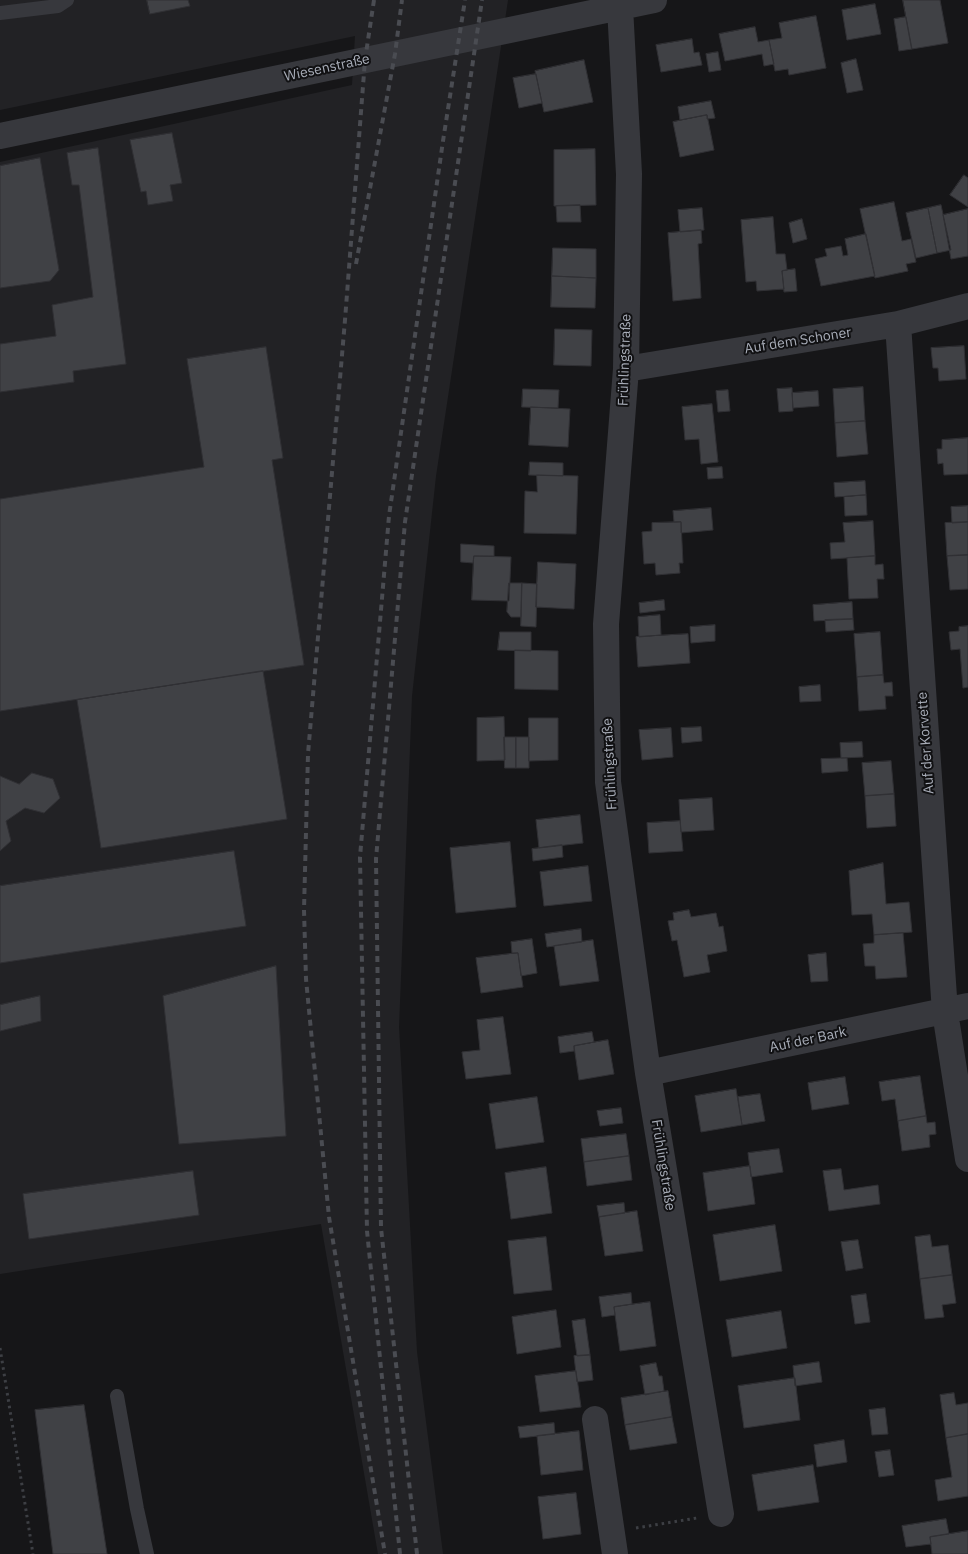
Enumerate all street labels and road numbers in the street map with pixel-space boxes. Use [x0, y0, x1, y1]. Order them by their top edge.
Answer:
street label: Wiesenstraße [283, 51, 371, 85]
street label: Frühlingstraße [615, 314, 635, 406]
street label: Auf dem Schoner [743, 324, 853, 358]
street label: Auf der Korvette [914, 691, 938, 795]
street label: Frühlingstraße [599, 718, 621, 810]
street label: Auf der Bark [768, 1024, 848, 1056]
street label: Frühlingstraße [648, 1118, 678, 1212]

